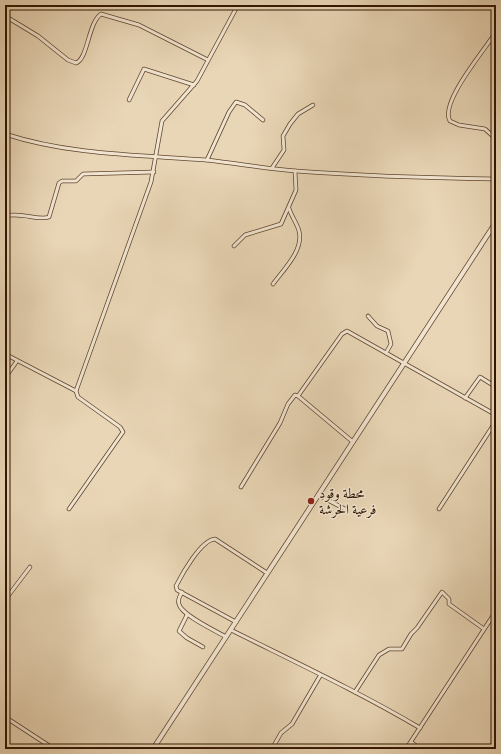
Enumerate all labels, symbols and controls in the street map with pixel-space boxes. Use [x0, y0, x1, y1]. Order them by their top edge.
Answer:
place label: محطة وقود فرعية الحرشة [319, 485, 376, 518]
marker: محطة وقود فرعية الحرشة [306, 496, 316, 506]

